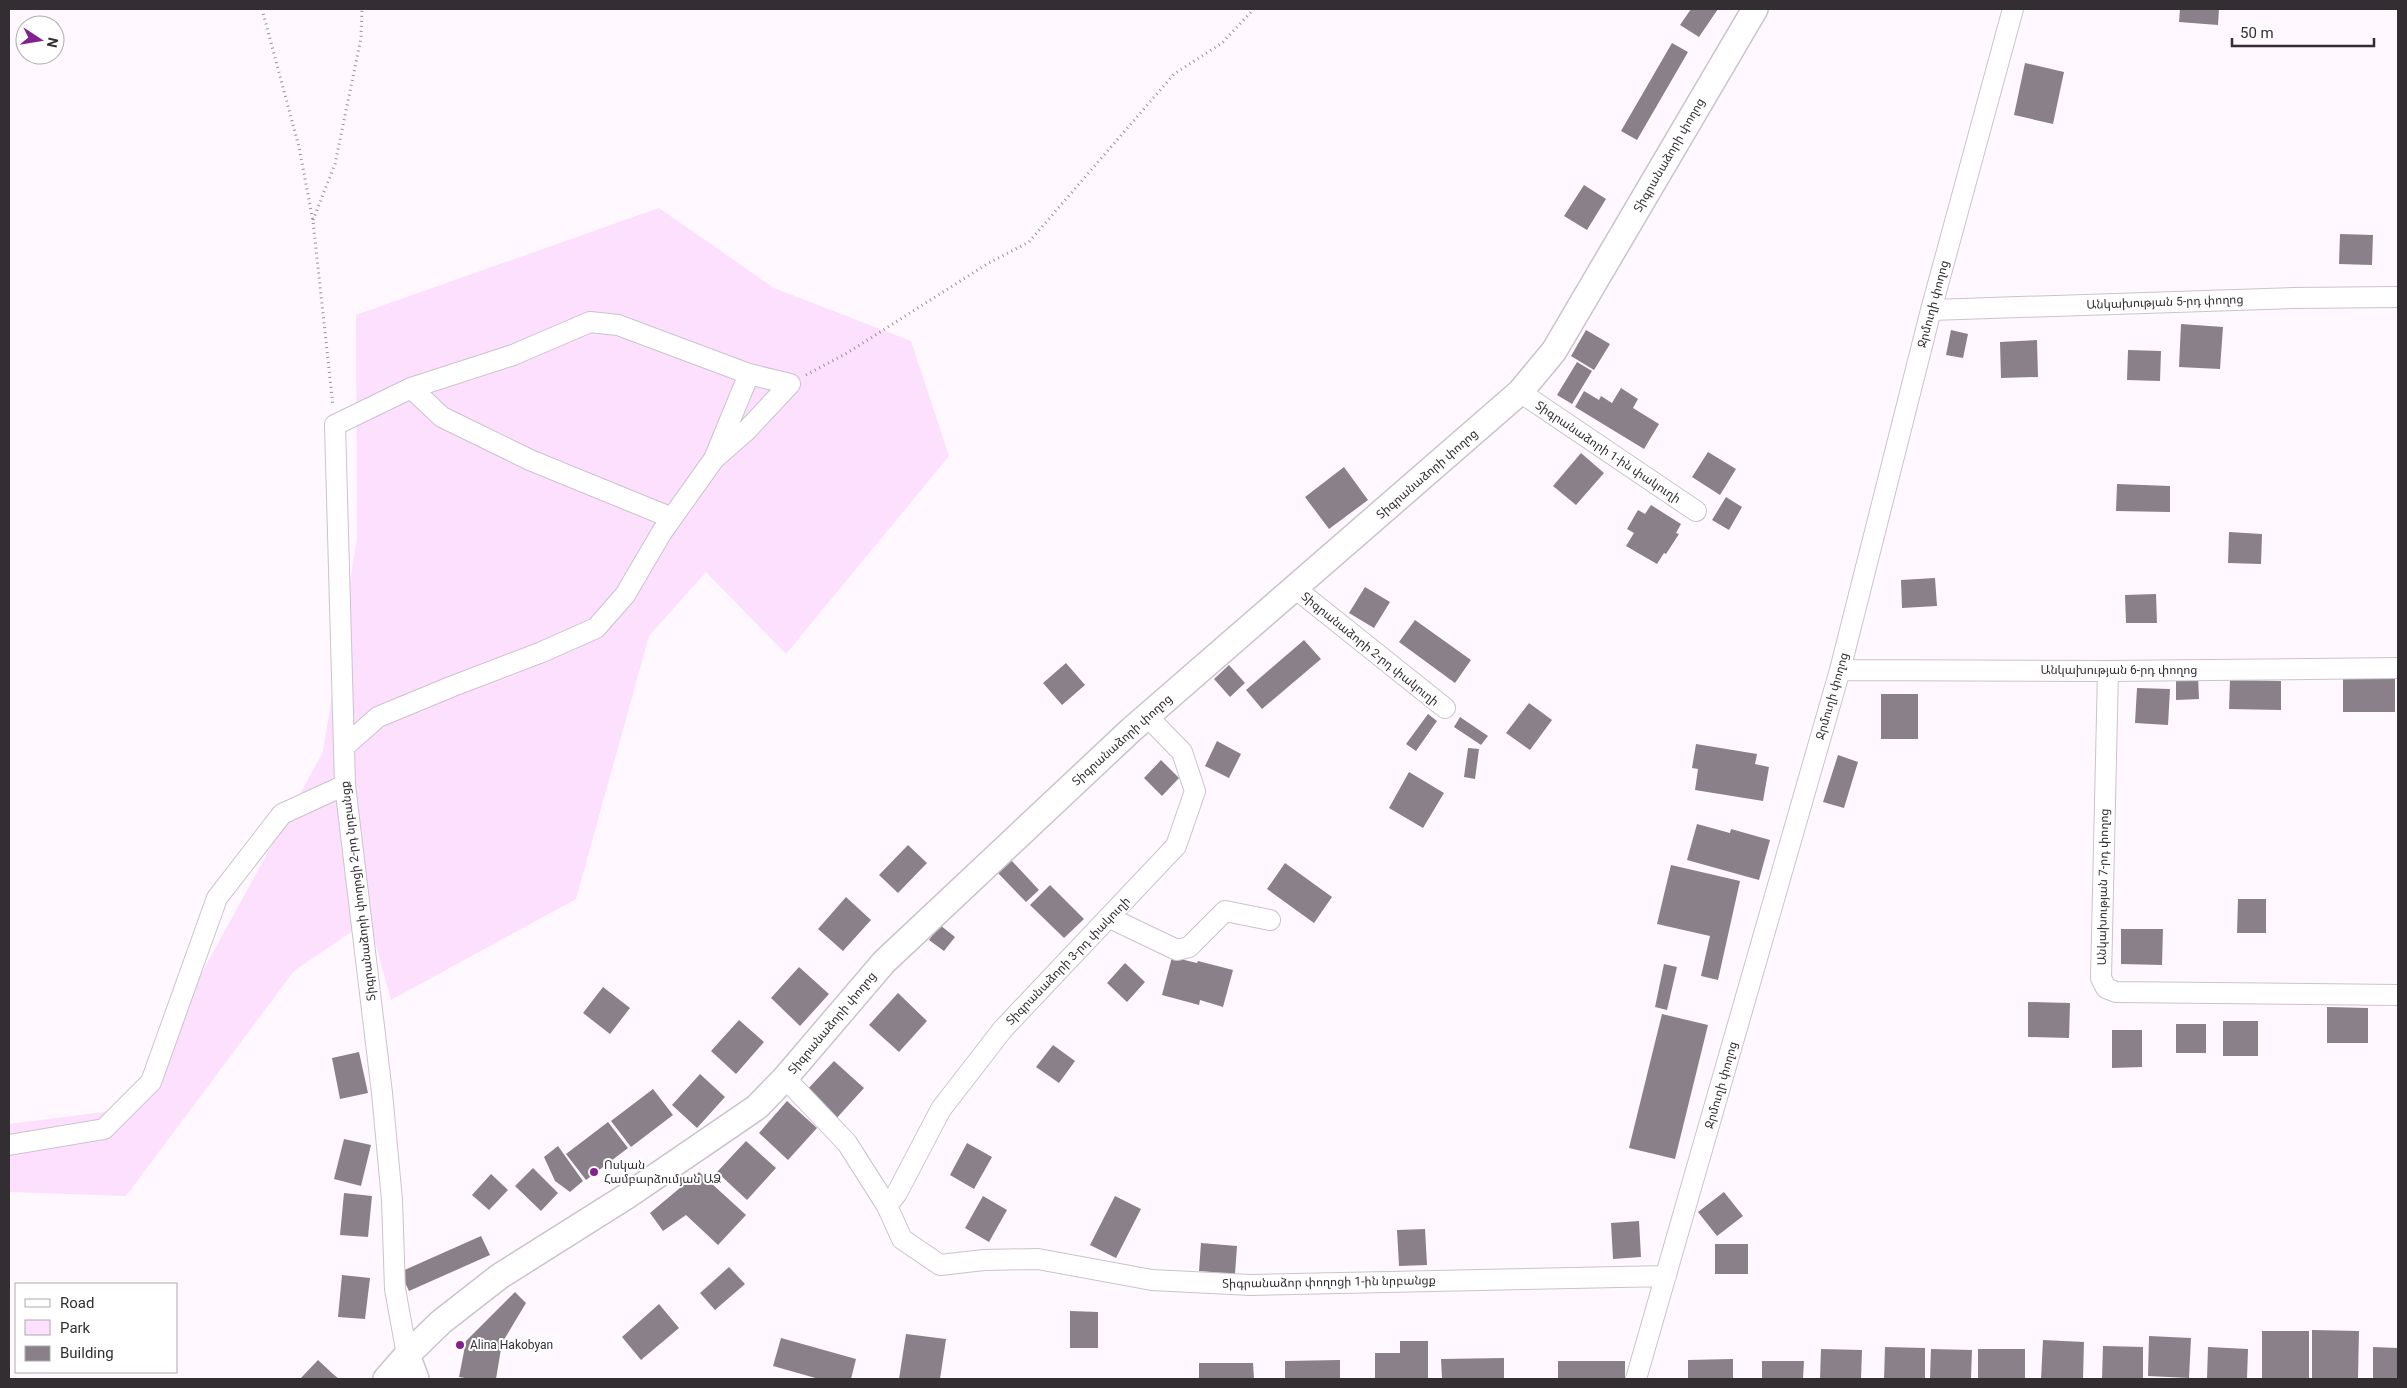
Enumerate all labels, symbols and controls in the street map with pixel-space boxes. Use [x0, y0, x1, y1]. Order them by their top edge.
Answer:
north arrow [15, 15, 65, 65]
scale bar [2232, 15, 2374, 47]
text: 50 m [2240, 24, 2274, 42]
text: N [44, 36, 62, 49]
street label: Տիգրանաձորի փողոց [1631, 95, 1707, 215]
street label: Ջրմուղի փողոց [1915, 259, 1951, 349]
street label: Անկախության 5-րդ փողոց [2086, 292, 2244, 312]
street label: Տիգրանաձորի 1-ին փակուղի [1533, 398, 1683, 506]
street label: Տիգրանաձորի փողոց [1374, 426, 1480, 522]
street label: Տիգրանաձորի 2-րդ փակուղի [1299, 589, 1441, 709]
street label: Ջրմուղի փողոց [1813, 651, 1851, 741]
street label: Անկախության 6-րդ փողոց [2040, 663, 2198, 677]
street label: Տիգրանաձորի փողոց [1069, 692, 1175, 788]
street label: Տիգրանաձորի փողոցի 2-րդ նրբանցք [338, 780, 378, 1002]
street label: Անկախության 7-րդ փողոց [2095, 808, 2111, 966]
street label: Տիգրանաձորի 3-րդ փակուղի [1003, 894, 1133, 1028]
street label: Տիգրանաձորի փողոց [785, 969, 879, 1077]
street label: Ջրմուղի փողոց [1702, 1040, 1740, 1130]
place label: Ոսկան Համբարձումյան ԱՁ [604, 1158, 722, 1186]
marker: Ոսկան Համբարձումյան ԱՁ [588, 1166, 600, 1178]
street label: Տիգրանաձոր փողոցի 1-ին նրբանցք [1222, 1273, 1436, 1291]
legend [15, 1283, 178, 1373]
text: Road [60, 1294, 94, 1312]
text: Park [60, 1319, 91, 1337]
place label: Alina Hakobyan [470, 1338, 553, 1352]
marker: Alina Hakobyan [454, 1339, 466, 1351]
text: Building [60, 1344, 114, 1362]

